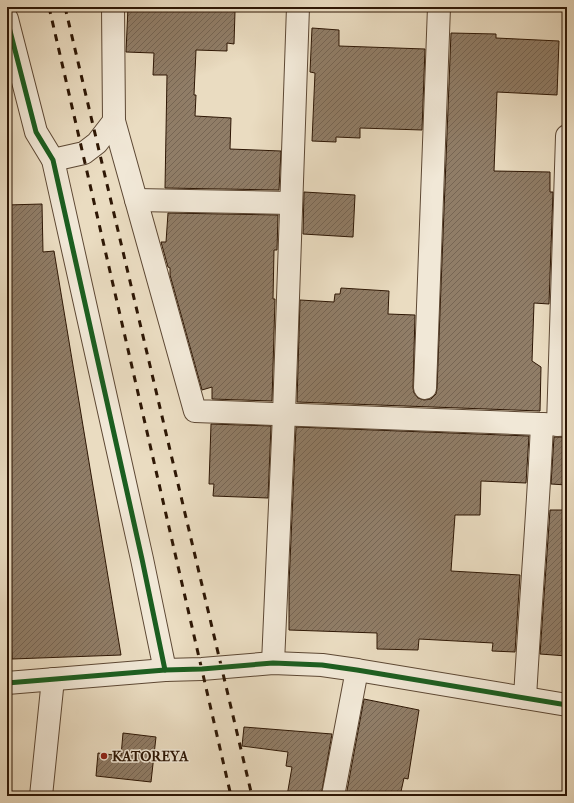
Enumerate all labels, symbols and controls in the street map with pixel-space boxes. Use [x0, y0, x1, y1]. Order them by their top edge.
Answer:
place label: KATOREYA [112, 748, 189, 765]
marker: KATOREYA [99, 751, 109, 761]

